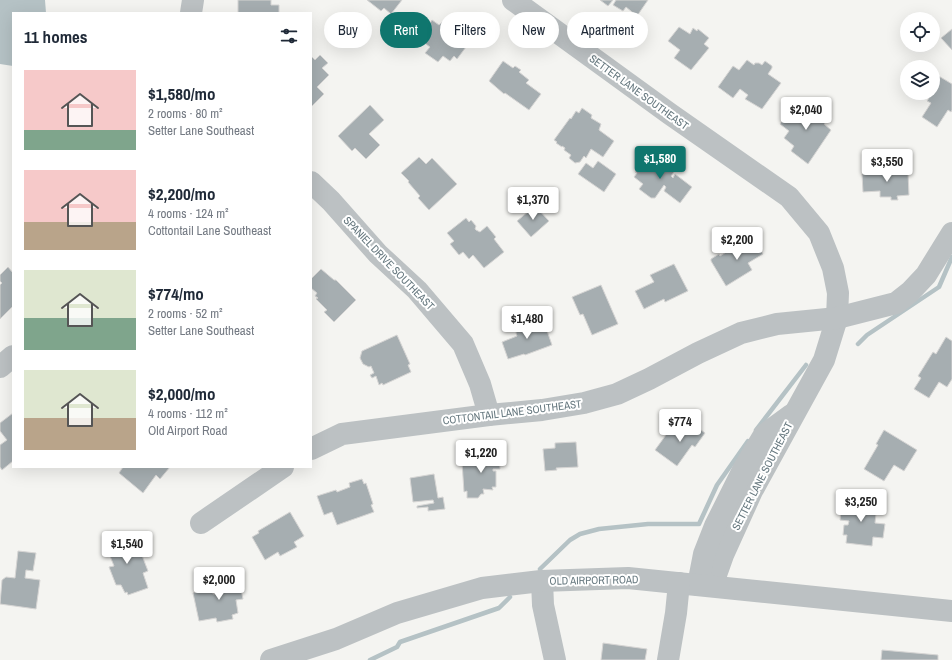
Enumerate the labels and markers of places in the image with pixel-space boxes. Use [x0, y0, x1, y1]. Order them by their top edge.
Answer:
pin: $2,040 [773, 97, 839, 131]
pin: $1,580 [627, 146, 693, 180]
pin: $3,550 [854, 149, 920, 183]
pin: $1,370 [500, 187, 566, 221]
pin: $2,200 [704, 227, 770, 261]
pin: $1,480 [494, 306, 560, 340]
pin: $774 [656, 409, 704, 443]
pin: $1,220 [448, 440, 514, 474]
pin: $3,250 [828, 489, 894, 523]
pin: $1,540 [94, 531, 160, 565]
pin: $2,000 [186, 567, 252, 601]

